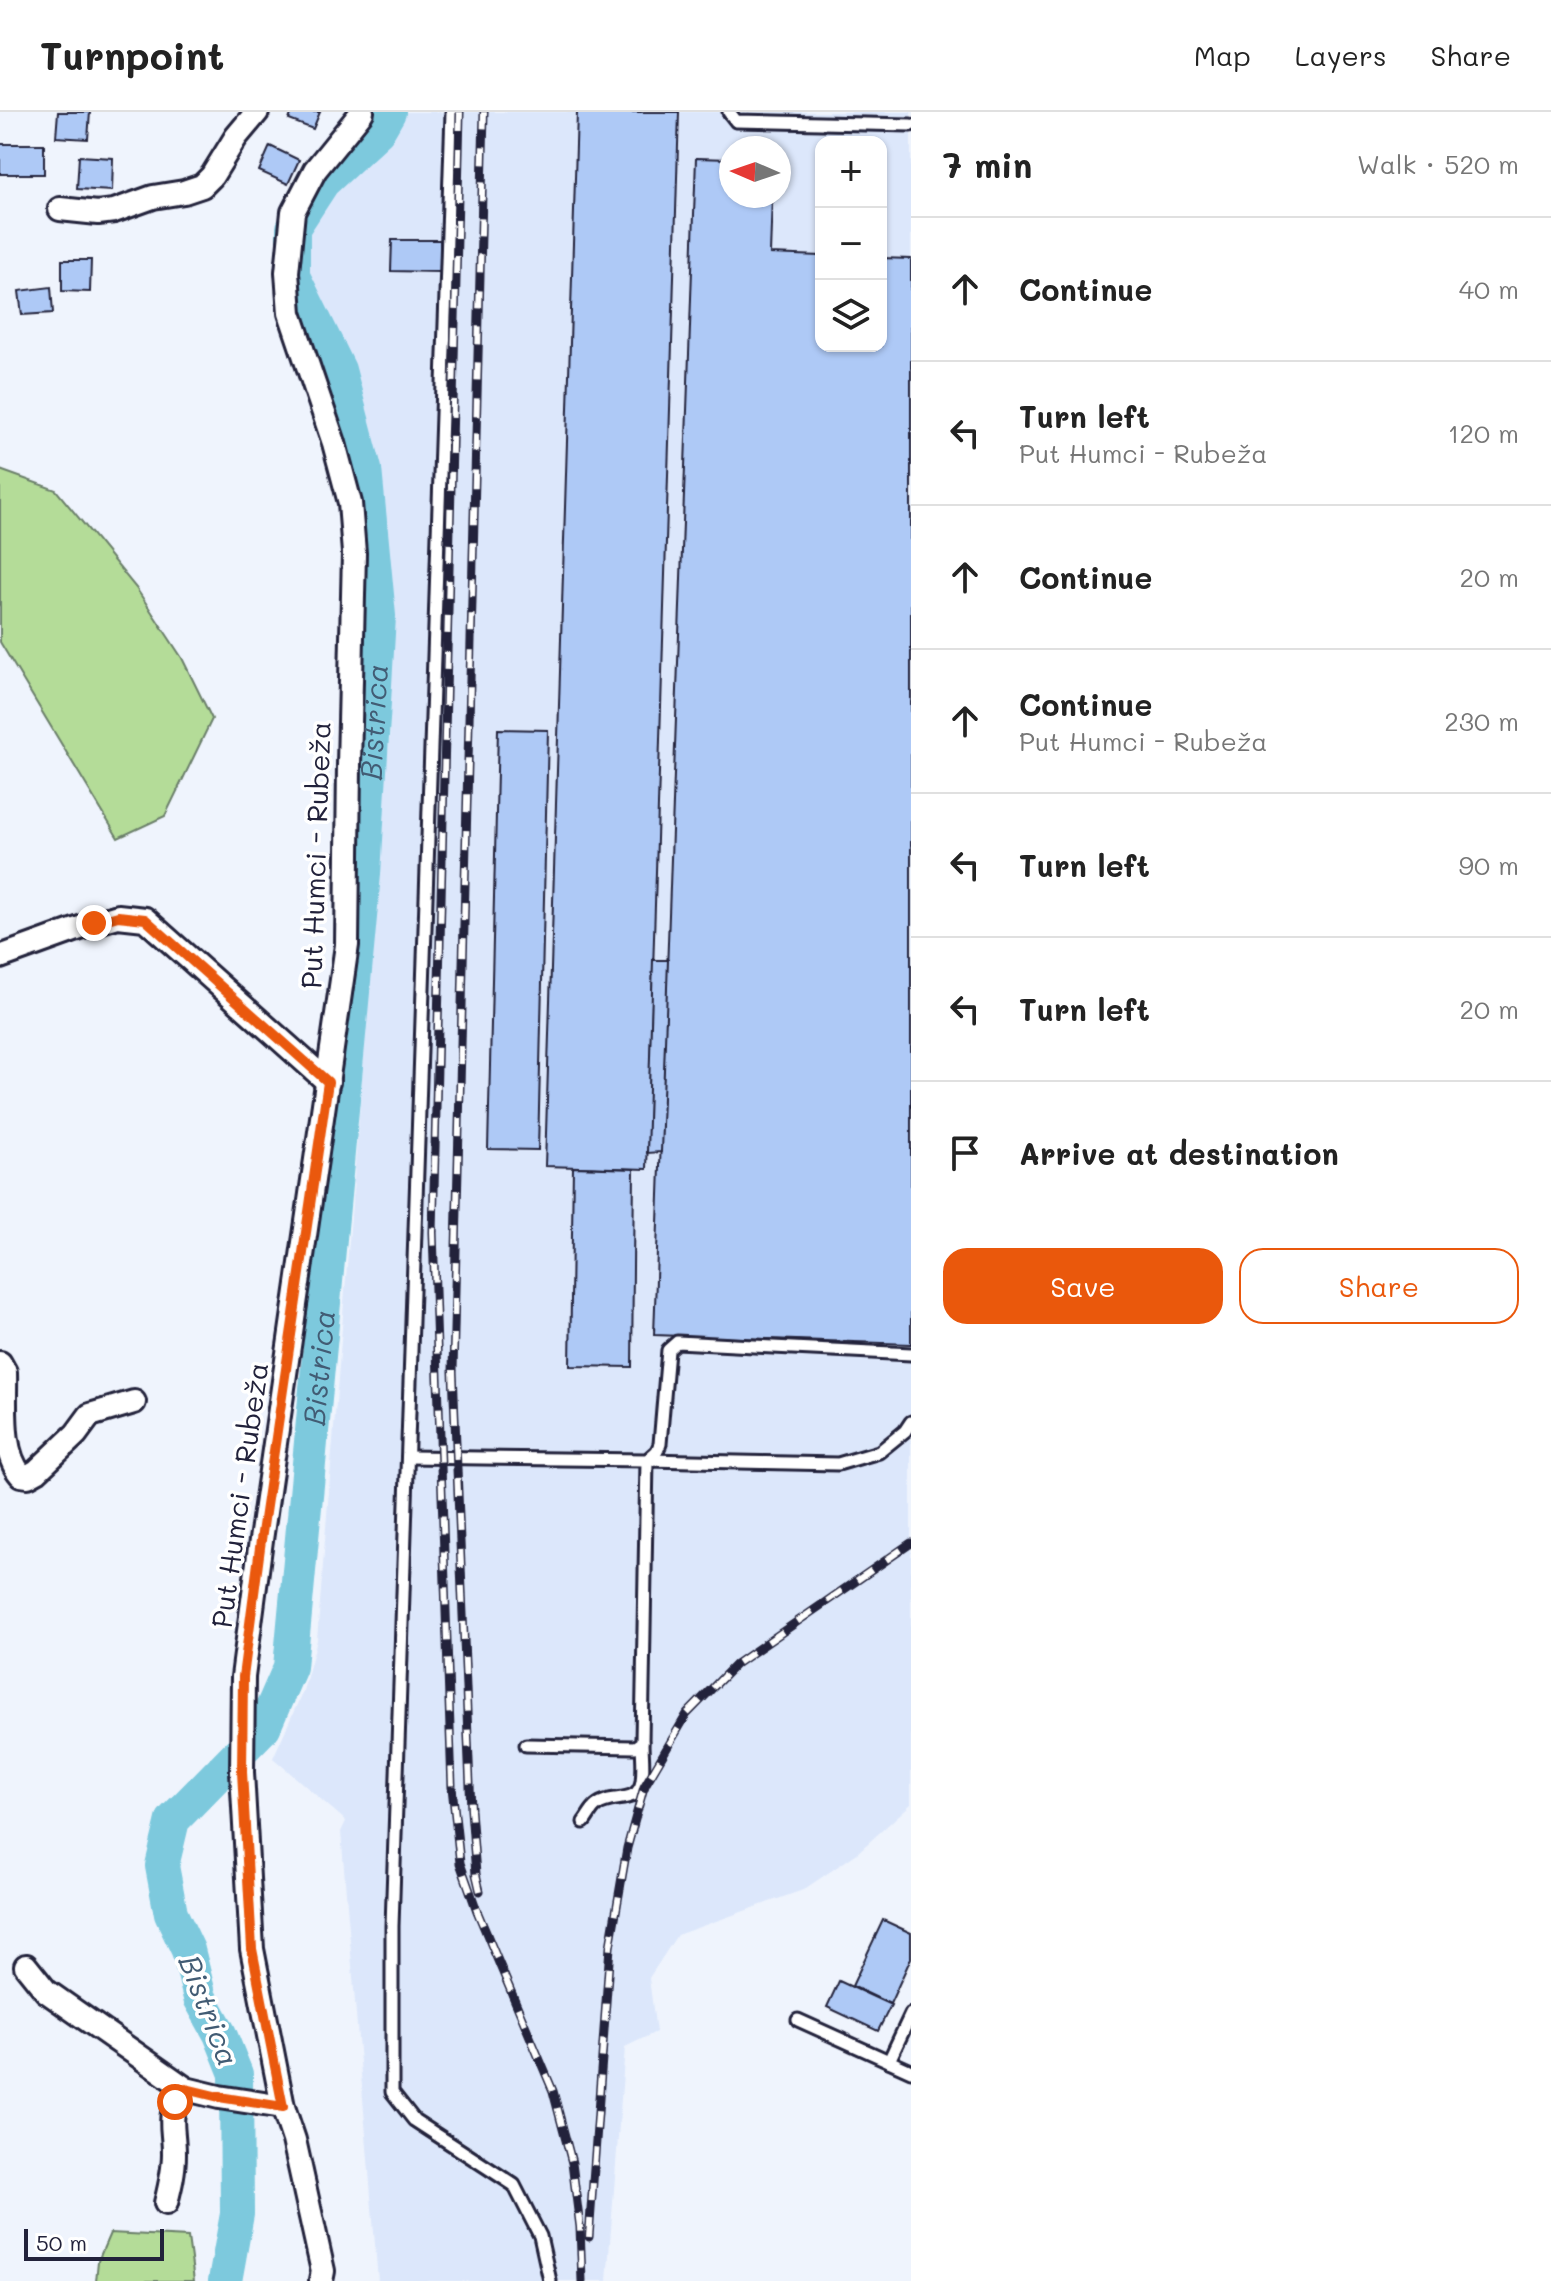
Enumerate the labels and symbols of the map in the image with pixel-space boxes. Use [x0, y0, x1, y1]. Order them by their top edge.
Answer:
north arrow [719, 136, 791, 208]
water label: Bistrica [350, 663, 396, 781]
street label: Put Humci - Rubeža [292, 721, 338, 989]
route end [76, 905, 112, 941]
water label: Bistrica [293, 1308, 343, 1427]
street label: Put Humci - Rubeža [203, 1360, 275, 1630]
water label: Bistrica [171, 1949, 249, 2071]
route start [157, 2084, 193, 2120]
scale bar [24, 2225, 164, 2261]

